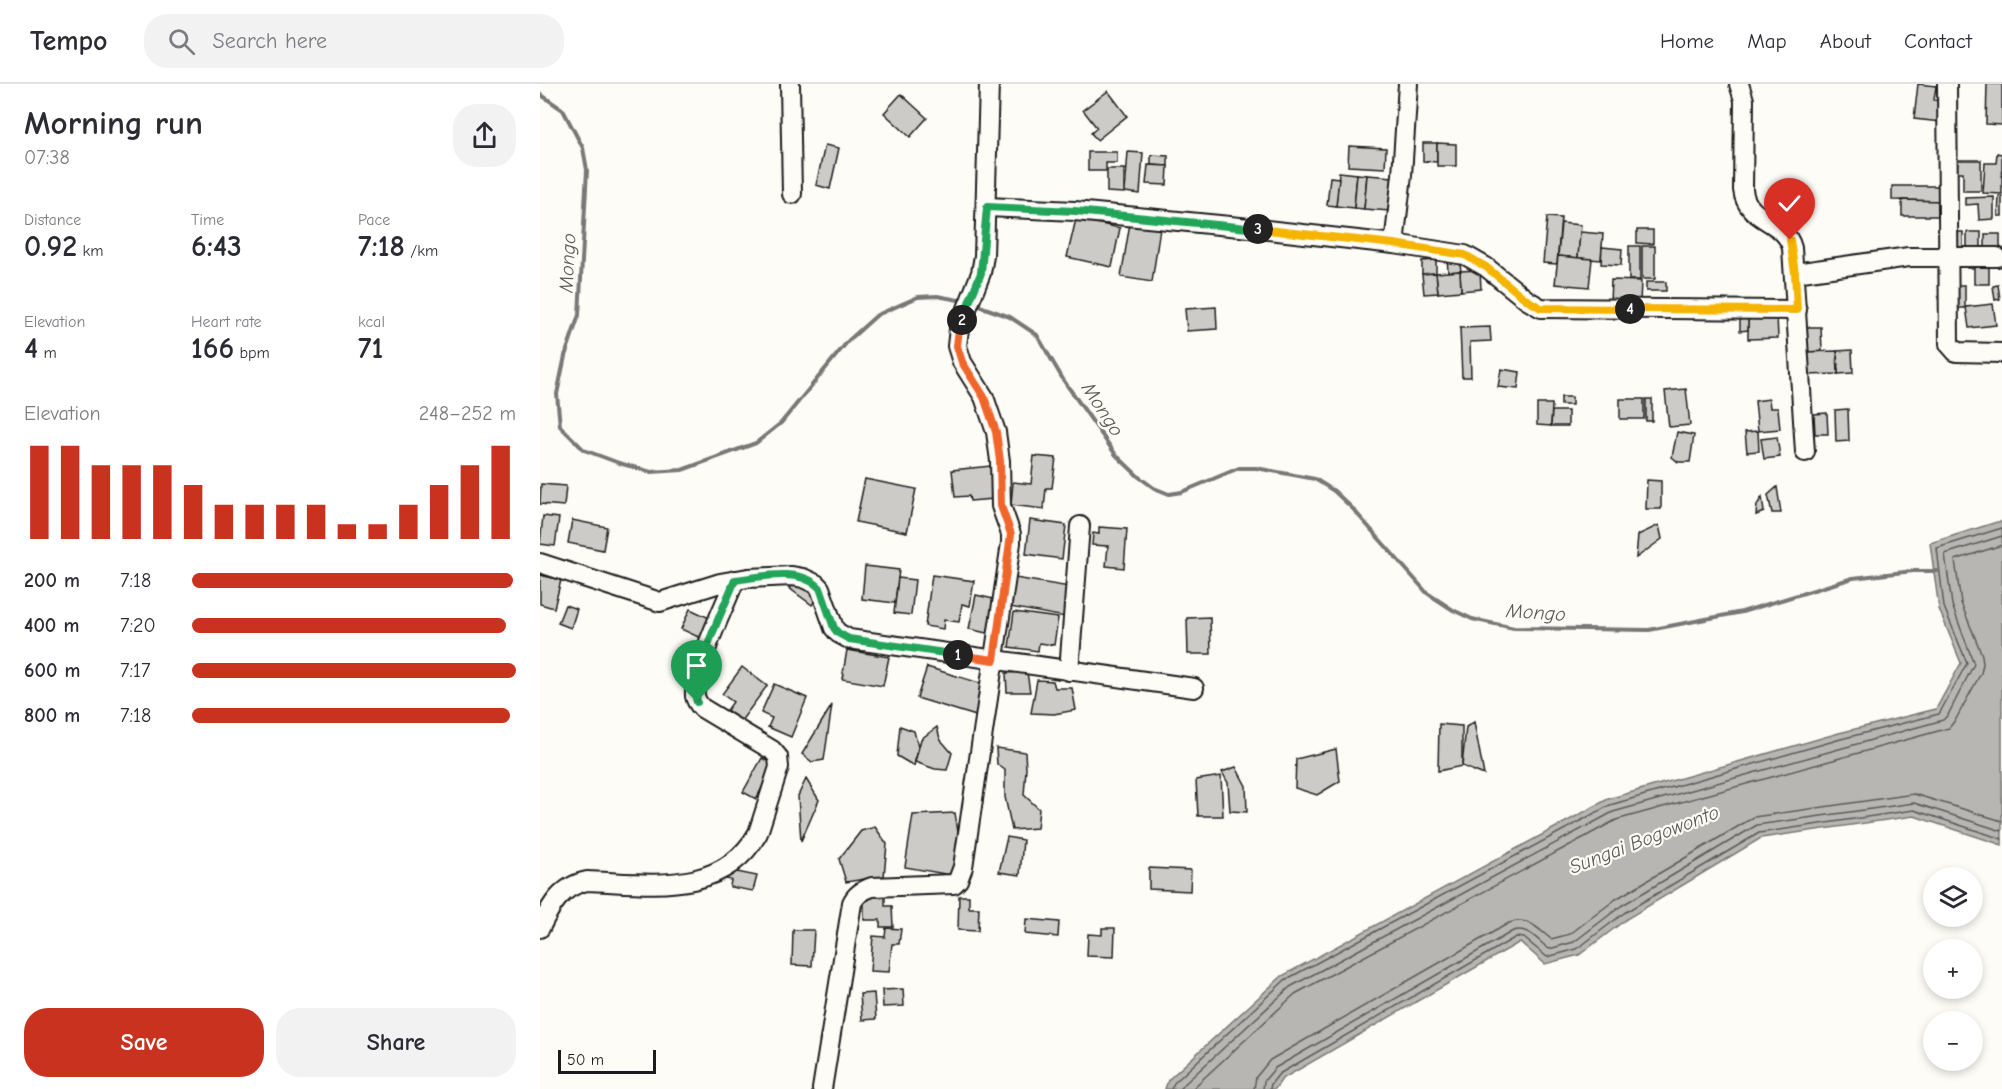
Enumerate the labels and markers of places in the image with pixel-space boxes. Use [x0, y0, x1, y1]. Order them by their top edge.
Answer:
pin [1764, 178, 1815, 240]
pin: 3 [1243, 214, 1273, 244]
pin: 4 [1615, 294, 1645, 324]
pin: 2 [947, 305, 977, 335]
pin [671, 640, 722, 702]
pin: 1 [943, 640, 973, 670]

